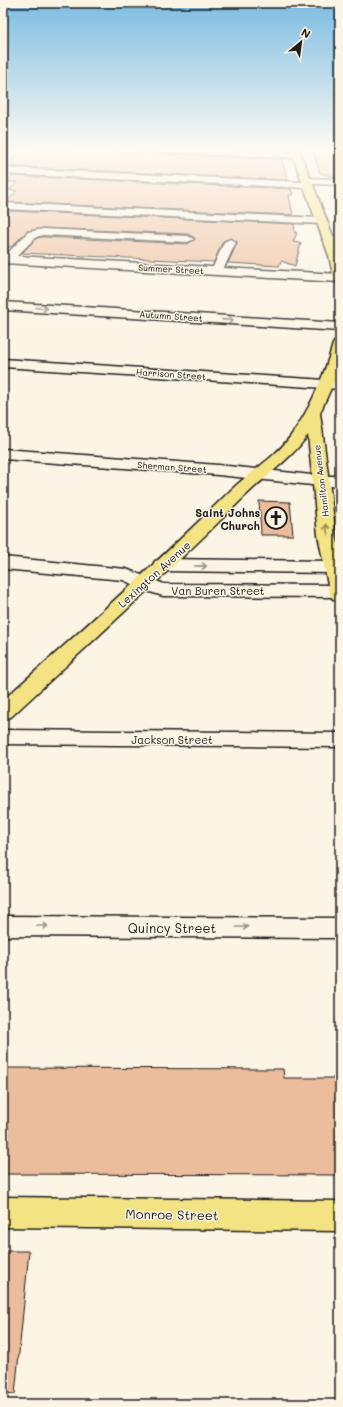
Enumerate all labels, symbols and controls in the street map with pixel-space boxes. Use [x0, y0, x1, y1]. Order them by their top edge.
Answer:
north arrow [281, 22, 321, 62]
text: N [299, 24, 313, 41]
street label: Summer Street [138, 262, 204, 276]
one-way arrow [35, 305, 48, 312]
street label: Autumn Street [139, 308, 203, 324]
one-way arrow [221, 316, 234, 323]
street label: Harrison Street [136, 366, 206, 382]
street label: Hamilton Avenue [311, 444, 331, 518]
street label: Sherman Street [137, 459, 207, 475]
place label: Saint Johns Church [195, 505, 260, 533]
church icon: Saint Johns Church [263, 505, 289, 531]
one-way arrow [323, 524, 331, 537]
street label: Lexington Avenue [114, 537, 194, 611]
one-way arrow [194, 562, 207, 570]
street label: Van Buren Street [171, 583, 265, 598]
street label: Jackson Street [131, 732, 213, 747]
street label: Quincy Street [128, 919, 216, 936]
one-way arrow [35, 922, 48, 930]
one-way arrow [235, 923, 248, 931]
street label: Monroe Street [125, 1205, 219, 1223]

